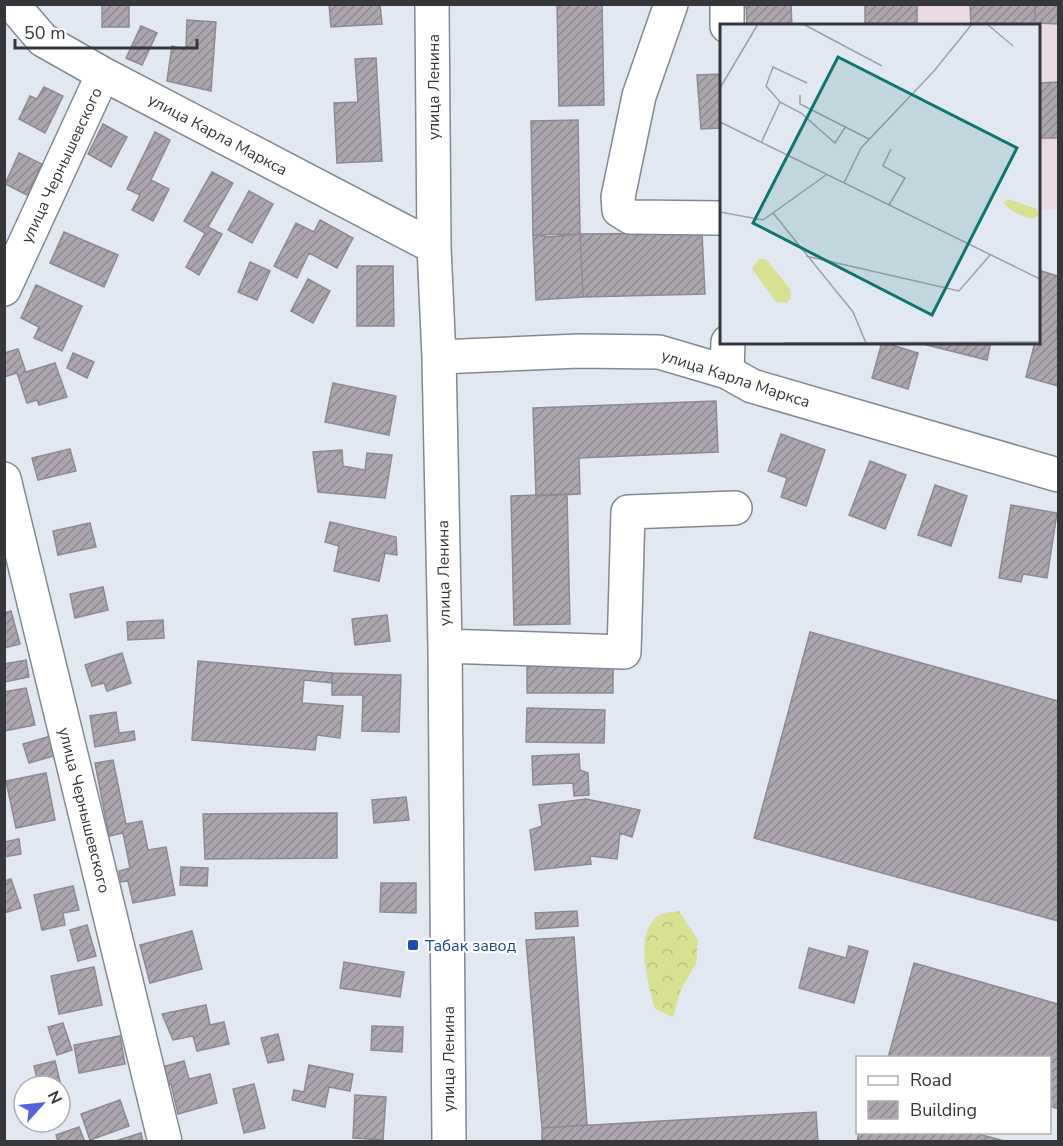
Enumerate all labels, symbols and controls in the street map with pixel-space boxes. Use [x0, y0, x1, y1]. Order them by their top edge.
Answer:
scale bar [15, 12, 196, 50]
text: 50 m [24, 21, 66, 45]
inset map [720, 24, 1039, 344]
street label: улица Ленина [423, 34, 445, 140]
street label: улица Чернышевского [16, 84, 108, 247]
street label: улица Карла Маркса [144, 89, 291, 181]
street label: улица Карла Маркса [658, 344, 813, 413]
street label: улица Ленина [432, 520, 456, 626]
street label: улица Чернышевского [53, 725, 115, 895]
place label: Табак завод [425, 935, 517, 957]
marker: Табак завод [406, 938, 420, 952]
street label: улица Ленина [438, 1006, 460, 1112]
legend [856, 1056, 1051, 1134]
text: Road [910, 1068, 952, 1092]
north arrow [12, 1074, 72, 1134]
text: N [42, 1087, 67, 1108]
text: Building [910, 1098, 977, 1122]

